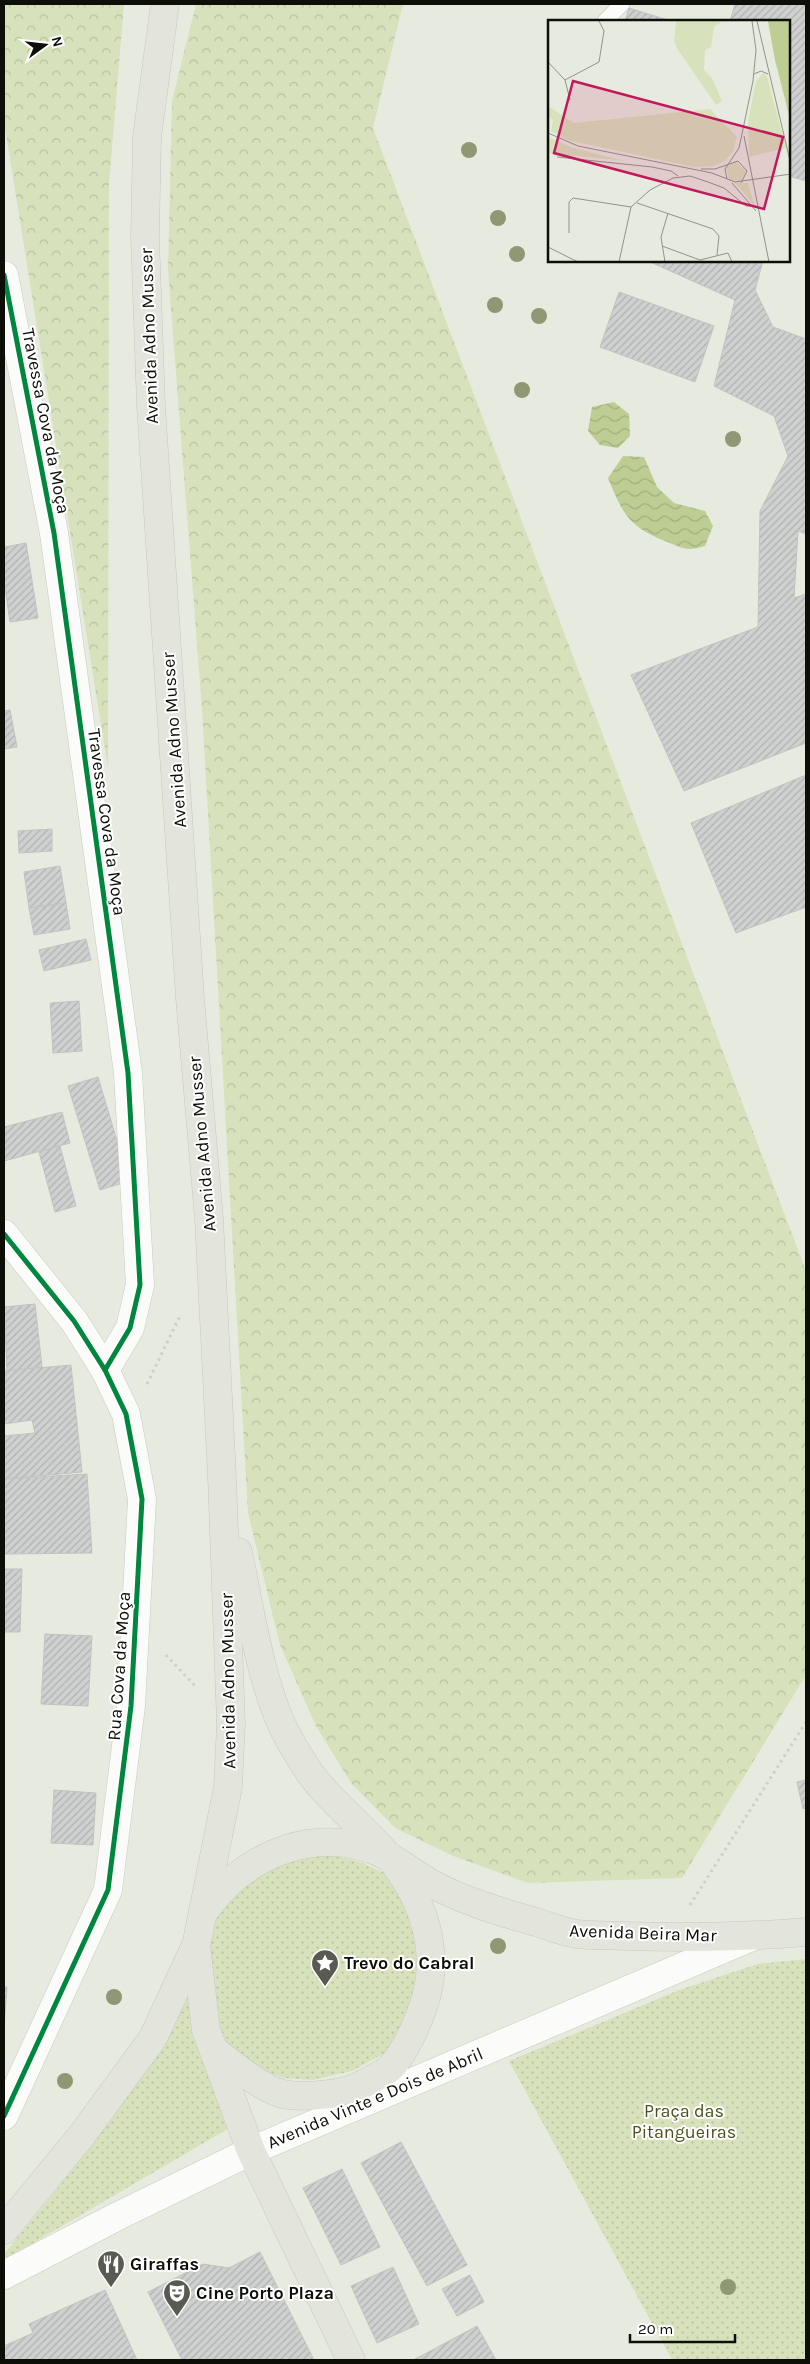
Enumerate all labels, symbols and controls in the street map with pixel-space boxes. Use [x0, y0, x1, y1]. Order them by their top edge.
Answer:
north arrow [20, 20, 70, 70]
inset map [548, 20, 790, 262]
text: N [48, 35, 67, 49]
street label: Avenida Adno Musser [135, 247, 163, 424]
street label: Travessa Cova da Moça [17, 326, 75, 516]
street label: Avenida Adno Musser [157, 651, 191, 829]
street label: Travessa Cova da Moça [83, 727, 131, 917]
street label: Avenida Adno Musser [183, 1055, 221, 1233]
street label: Rua Cova da Moça [103, 1591, 135, 1741]
street label: Avenida Adno Musser [215, 1592, 241, 1769]
street label: Avenida Beira Mar [569, 1919, 718, 1947]
place icon: Trevo do Cabral [310, 1948, 340, 1987]
place label: Trevo do Cabral [344, 1952, 475, 1974]
street label: Avenida Vinte e Dois de Abril [264, 2042, 486, 2154]
park label: Praça das Pitangueiras [632, 2100, 736, 2143]
restaurant icon: Giraffas [96, 2249, 126, 2288]
place label: Giraffas [130, 2253, 199, 2275]
theatre icon: Cine Porto Plaza [162, 2278, 192, 2317]
place label: Cine Porto Plaza [196, 2282, 334, 2304]
scale bar [630, 2312, 735, 2344]
text: 20 m [638, 2320, 673, 2338]

